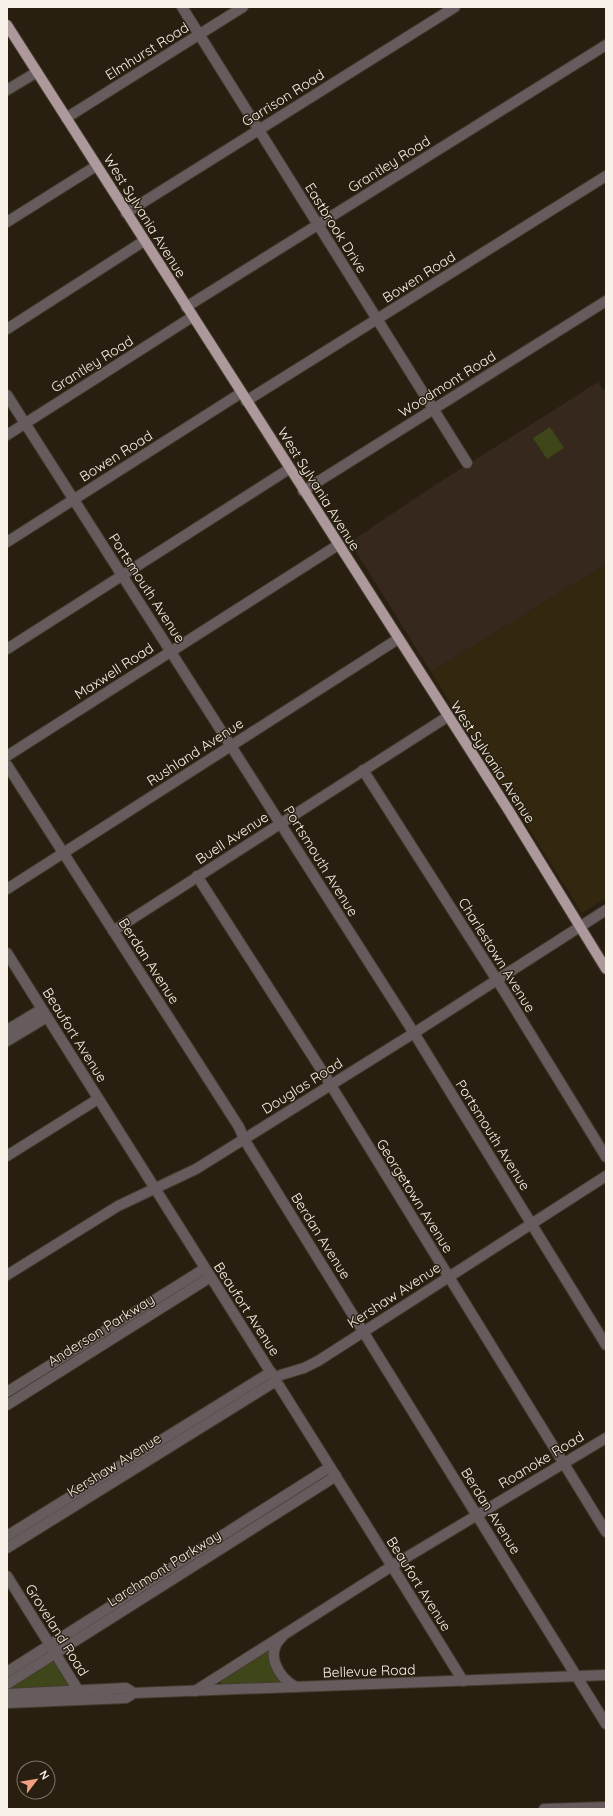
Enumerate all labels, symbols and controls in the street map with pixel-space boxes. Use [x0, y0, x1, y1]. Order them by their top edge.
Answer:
street label: Elmhurst Road [102, 18, 192, 84]
street label: Garrison Road [238, 65, 328, 131]
street label: Grantley Road [344, 132, 434, 196]
street label: West Sylvania Avenue [100, 151, 190, 281]
street label: Eastbrook Drive [301, 179, 371, 277]
street label: Bowen Road [379, 247, 459, 307]
street label: Grantley Road [47, 332, 137, 396]
street label: Woodmont Road [395, 347, 499, 421]
street label: West Sylvania Avenue [274, 424, 364, 554]
street label: Bowen Road [76, 426, 156, 486]
street label: Portsmouth Avenue [105, 530, 189, 646]
street label: Maxwell Road [71, 639, 157, 703]
street label: West Sylvania Avenue [447, 697, 539, 827]
street label: Rushland Avenue [143, 714, 247, 790]
street label: Portsmouth Avenue [280, 802, 362, 920]
street label: Buell Avenue [192, 808, 272, 868]
street label: Charlestown Avenue [454, 894, 540, 1016]
street label: Berdan Avenue [115, 915, 184, 1007]
street label: Beaufort Avenue [39, 984, 111, 1086]
street label: Douglas Road [258, 1054, 346, 1118]
street label: Portsmouth Avenue [452, 1076, 534, 1194]
street label: Georgetown Avenue [373, 1136, 457, 1256]
street label: Berdan Avenue [287, 1189, 355, 1283]
street label: Kershaw Avenue [344, 1258, 444, 1332]
street label: Beaufort Avenue [210, 1259, 284, 1359]
street label: Anderson Parkway [44, 1290, 158, 1370]
street label: Roanoke Road [495, 1427, 587, 1493]
street label: Kershaw Avenue [64, 1429, 164, 1501]
street label: Berdan Avenue [457, 1464, 525, 1558]
street label: Larchmont Parkway [104, 1526, 224, 1610]
street label: Beaufort Avenue [383, 1533, 455, 1635]
street label: Groveland Road [21, 1581, 93, 1679]
street label: Bellevue Road [322, 1660, 416, 1682]
north arrow [16, 1760, 56, 1800]
text: N [36, 1768, 53, 1782]

